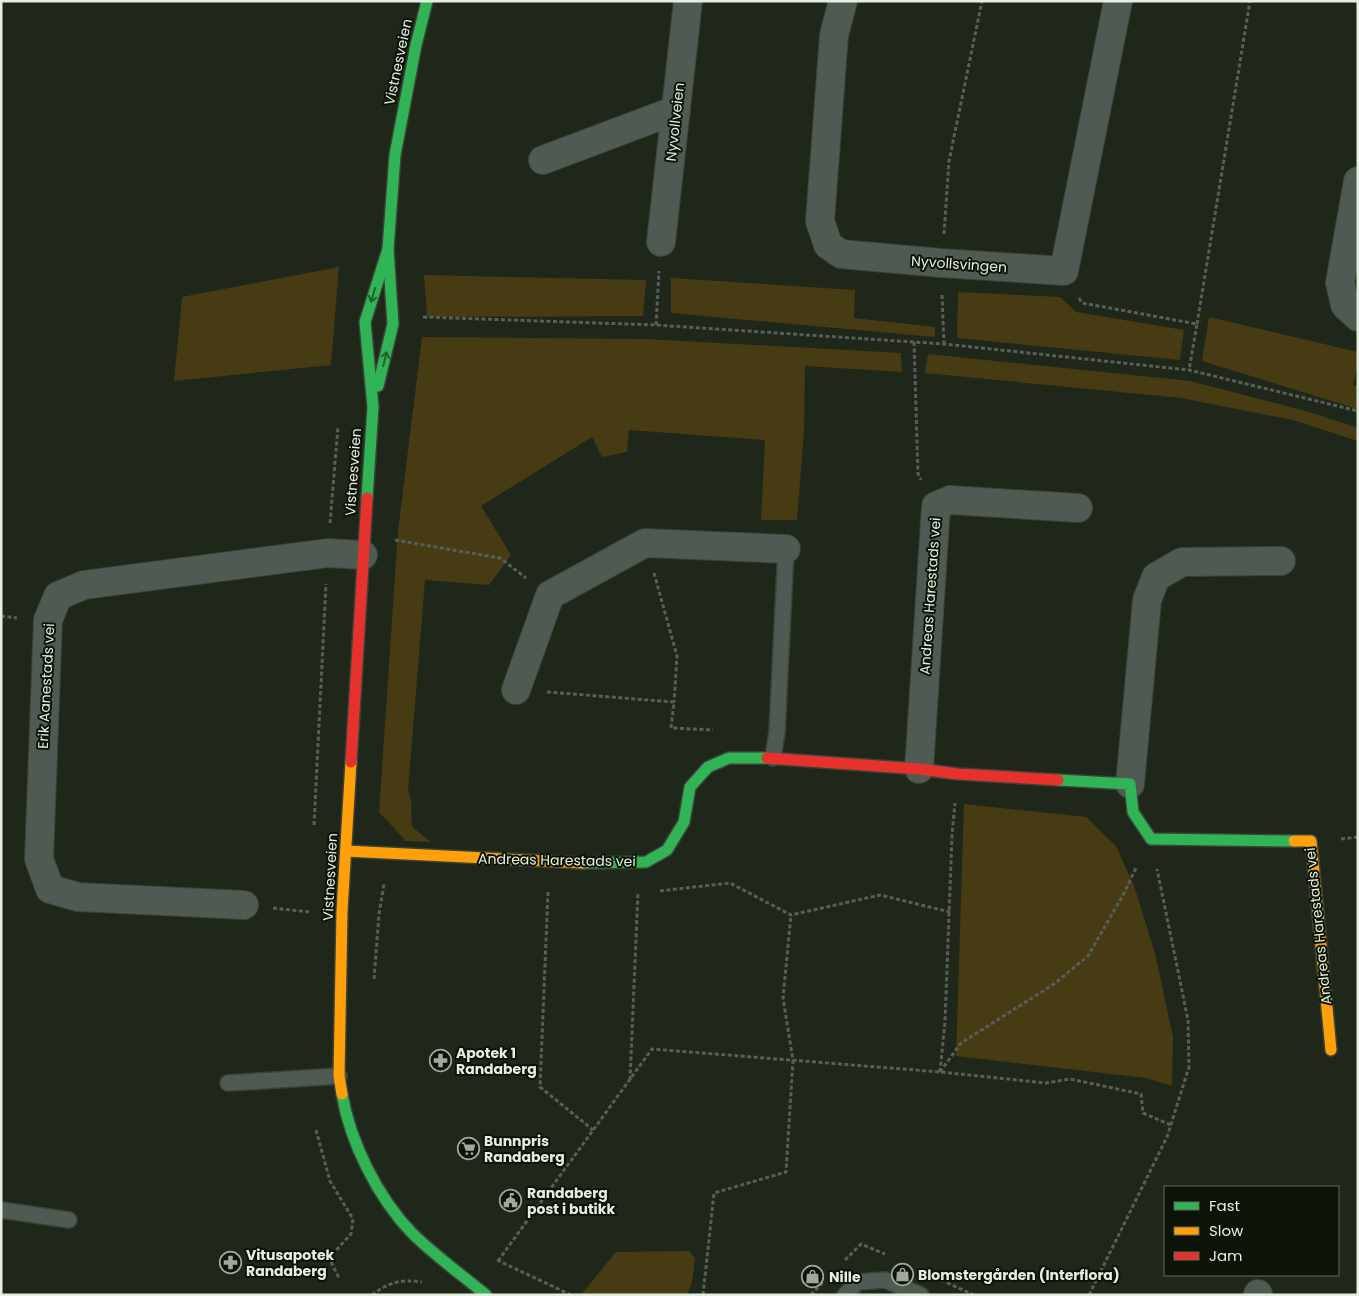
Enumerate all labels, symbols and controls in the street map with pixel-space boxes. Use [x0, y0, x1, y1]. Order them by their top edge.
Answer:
street label: Vistnesveien [379, 17, 417, 107]
street label: Nyvollveien [661, 82, 689, 162]
street label: Nyvollsvingen [910, 251, 1008, 277]
one-way arrow [368, 287, 378, 303]
one-way arrow [380, 352, 390, 368]
street label: Vistnesveien [340, 427, 366, 517]
street label: Andreas Harestads vei [915, 517, 945, 675]
street label: Erik Aanestads vei [33, 623, 59, 749]
street label: Vistnesveien [318, 833, 342, 921]
street label: Andreas Harestads vei [1300, 847, 1336, 1005]
street label: Andreas Harestads vei [478, 849, 636, 871]
place label: Apotek 1 Randaberg [456, 1043, 537, 1079]
pharmacy icon: Apotek 1 Randaberg [428, 1049, 452, 1073]
place label: Bunnpris Randaberg [484, 1131, 565, 1167]
supermarket icon: Bunnpris Randaberg [456, 1137, 480, 1161]
place label: Randaberg post i butikk [527, 1183, 615, 1219]
legend [1164, 1186, 1339, 1276]
public building icon: Randaberg post i butikk [499, 1189, 523, 1213]
text: Fast [1209, 1195, 1240, 1216]
text: Slow [1209, 1220, 1244, 1241]
place label: Vitusapotek Randaberg [246, 1245, 335, 1281]
text: Jam [1209, 1245, 1243, 1266]
pharmacy icon: Vitusapotek Randaberg [218, 1251, 242, 1275]
shop icon: Blomstergården (Interflora) [890, 1263, 914, 1287]
shop icon: Nille [801, 1265, 825, 1289]
place label: Blomstergården (Interflora) [918, 1265, 1120, 1285]
place label: Nille [829, 1267, 861, 1287]

